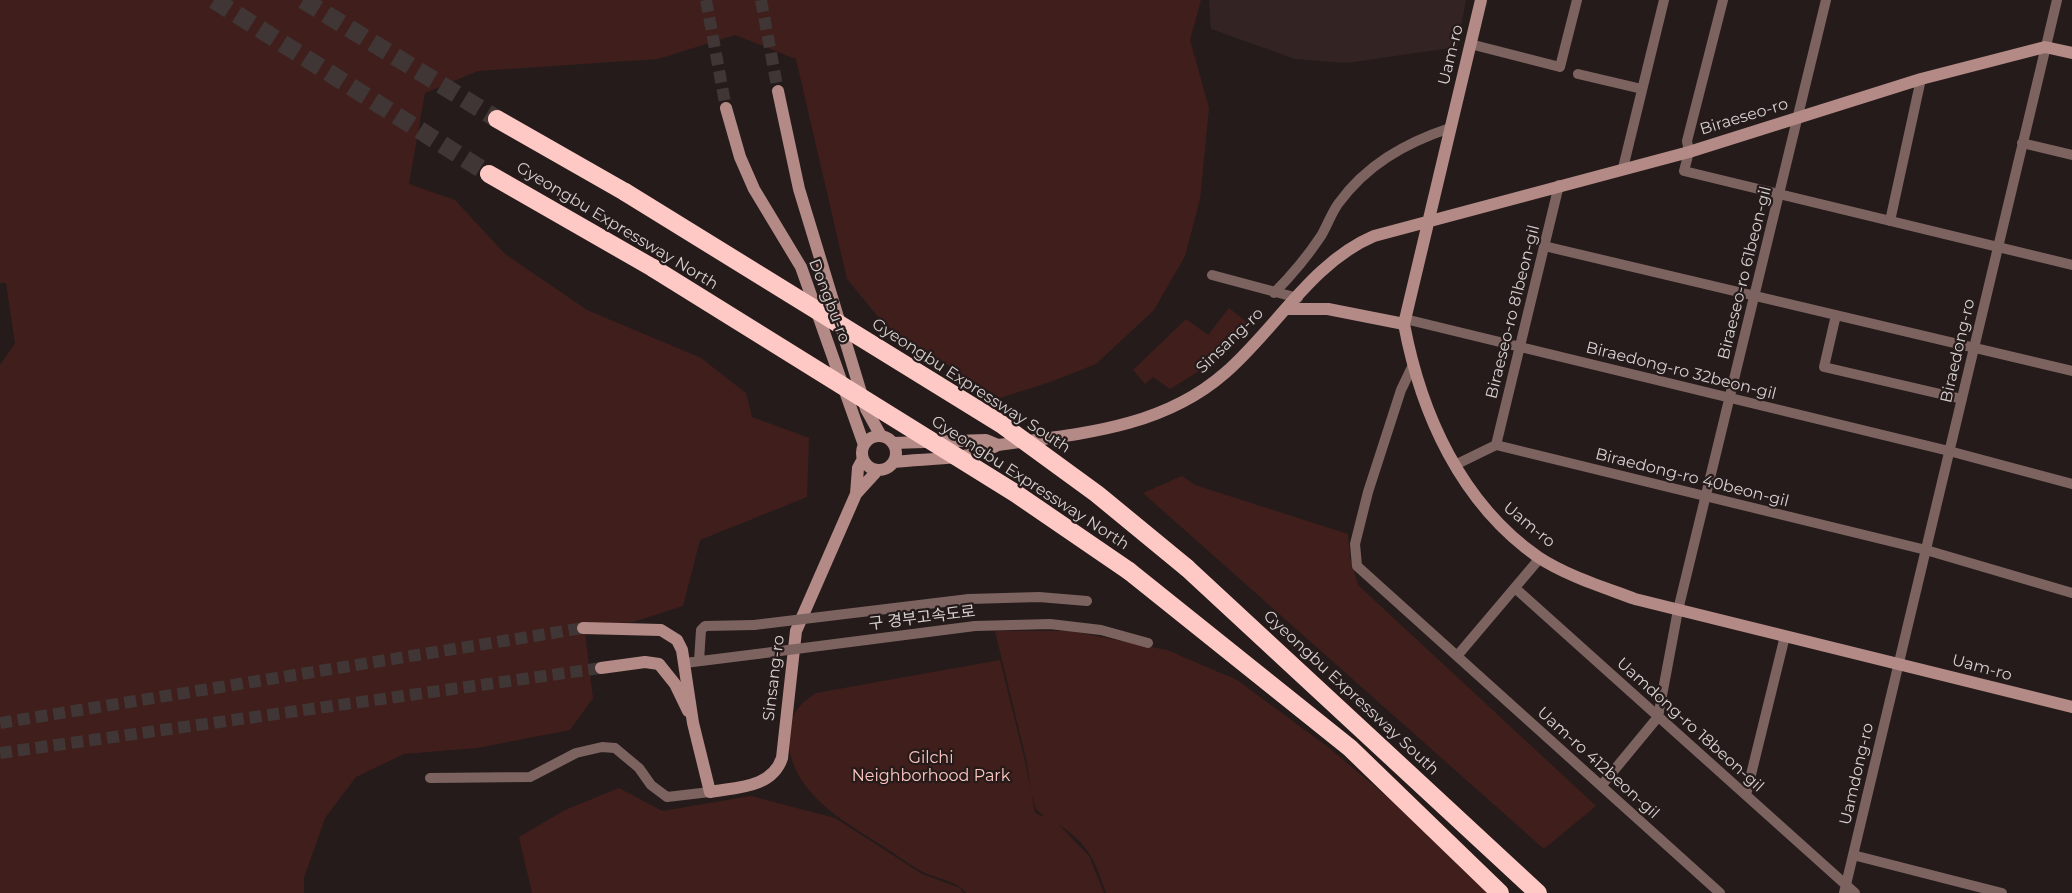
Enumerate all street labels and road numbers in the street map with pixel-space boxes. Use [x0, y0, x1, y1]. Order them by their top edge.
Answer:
street label: Uam-ro [1434, 23, 1468, 87]
street label: Biraeseo-ro [1698, 94, 1790, 140]
street label: Gyeongbu Expressway North [513, 158, 721, 294]
street label: Biraeseo-ro 61beon-gil [1714, 184, 1776, 362]
street label: Biraeseo-ro 81beon-gil [1482, 223, 1544, 401]
street label: Dongbu-ro [804, 256, 854, 346]
street label: Biraedong-ro [1937, 297, 1979, 405]
street label: Sinsang-ro [1192, 304, 1268, 378]
street label: Gyeongbu Expressway South [868, 315, 1074, 457]
street label: Biraedong-ro 32beon-gil [1584, 338, 1778, 404]
street label: Gyeongbu Expressway North [927, 412, 1133, 554]
street label: Biraedong-ro 40beon-gil [1593, 445, 1791, 511]
street label: Uam-ro [1499, 498, 1559, 552]
street label: 구 경부고속도로 [868, 602, 976, 634]
street label: Gyeongbu Expressway South [1259, 607, 1443, 779]
street label: Sinsang-ro [759, 634, 789, 722]
street label: Uam-ro [1950, 651, 2014, 685]
street label: Uamdong-ro 18beon-gil [1612, 654, 1768, 796]
street label: Uam-ro 412beon-gil [1533, 703, 1663, 823]
street label: Uamdong-ro [1836, 721, 1878, 827]

